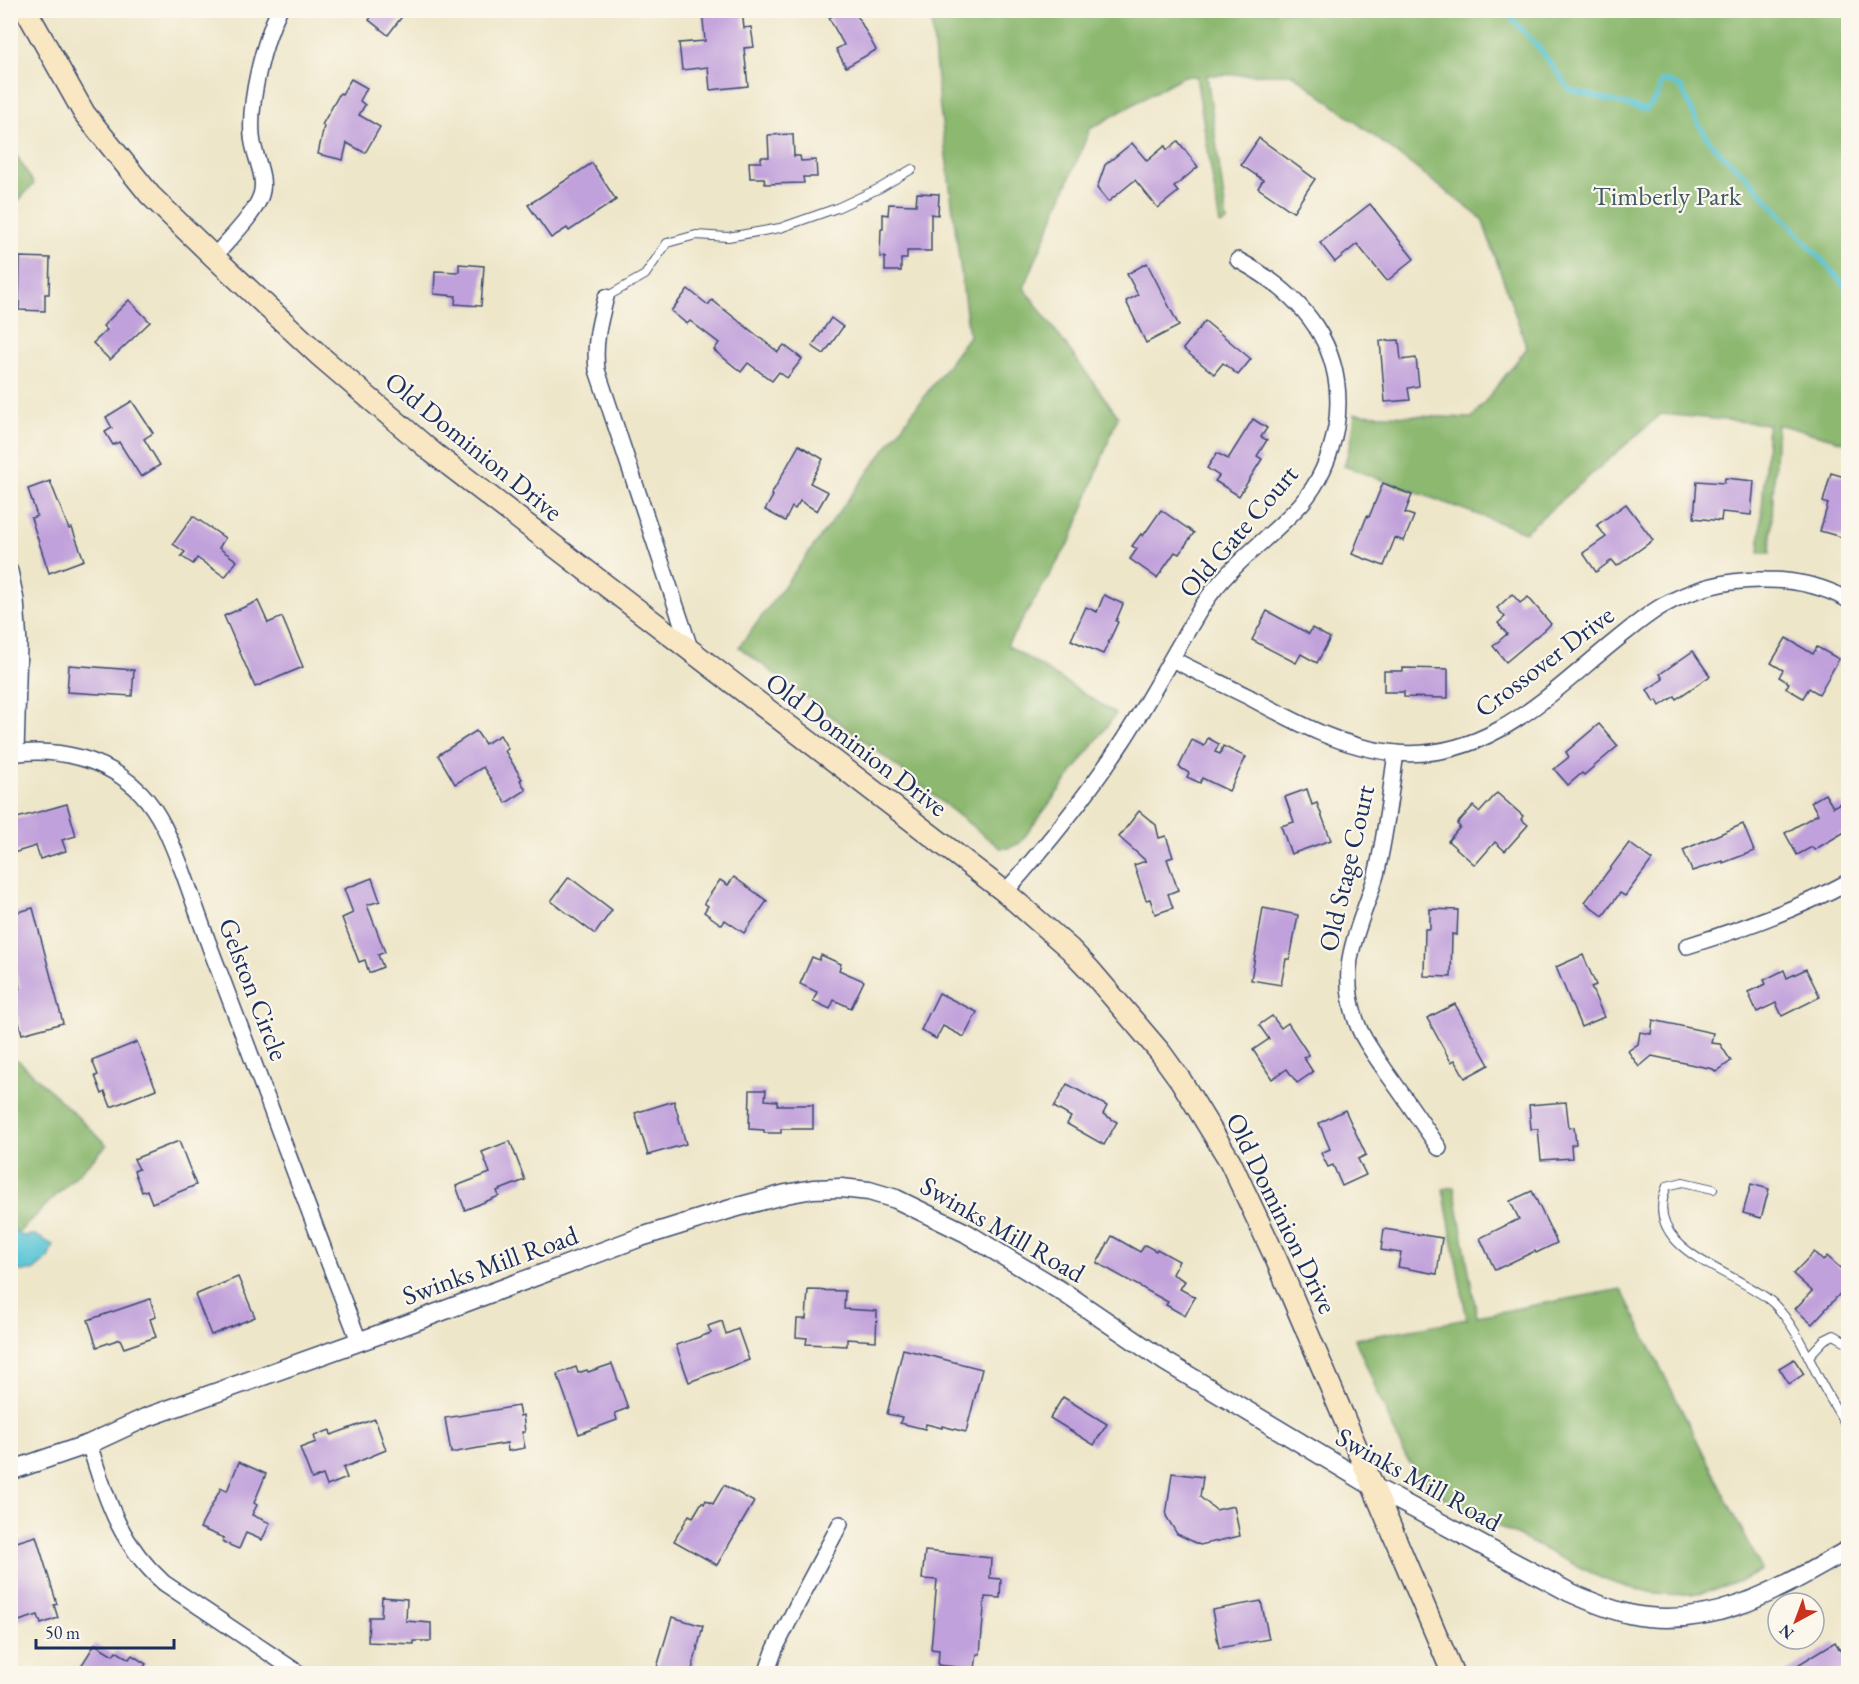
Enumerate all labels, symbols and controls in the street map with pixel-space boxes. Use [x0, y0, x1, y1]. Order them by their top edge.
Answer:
park label: Timberly Park [1593, 178, 1742, 213]
street label: Old Dominion Drive [378, 363, 570, 529]
street label: Old Gate Court [1171, 457, 1306, 605]
street label: Crossover Drive [1467, 597, 1621, 725]
street label: Old Dominion Drive [759, 664, 955, 824]
street label: Old Stage Court [1310, 781, 1382, 955]
street label: Gelston Circle [211, 913, 297, 1065]
street label: Old Dominion Drive [1218, 1107, 1346, 1319]
street label: Swinks Mill Road [914, 1168, 1092, 1290]
street label: Swinks Mill Road [397, 1217, 583, 1313]
street label: Swinks Mill Road [1330, 1419, 1508, 1539]
north arrow [1766, 1591, 1826, 1651]
scale bar [36, 1612, 174, 1650]
text: N [1775, 1620, 1798, 1644]
text: 50 m [45, 1621, 80, 1644]

